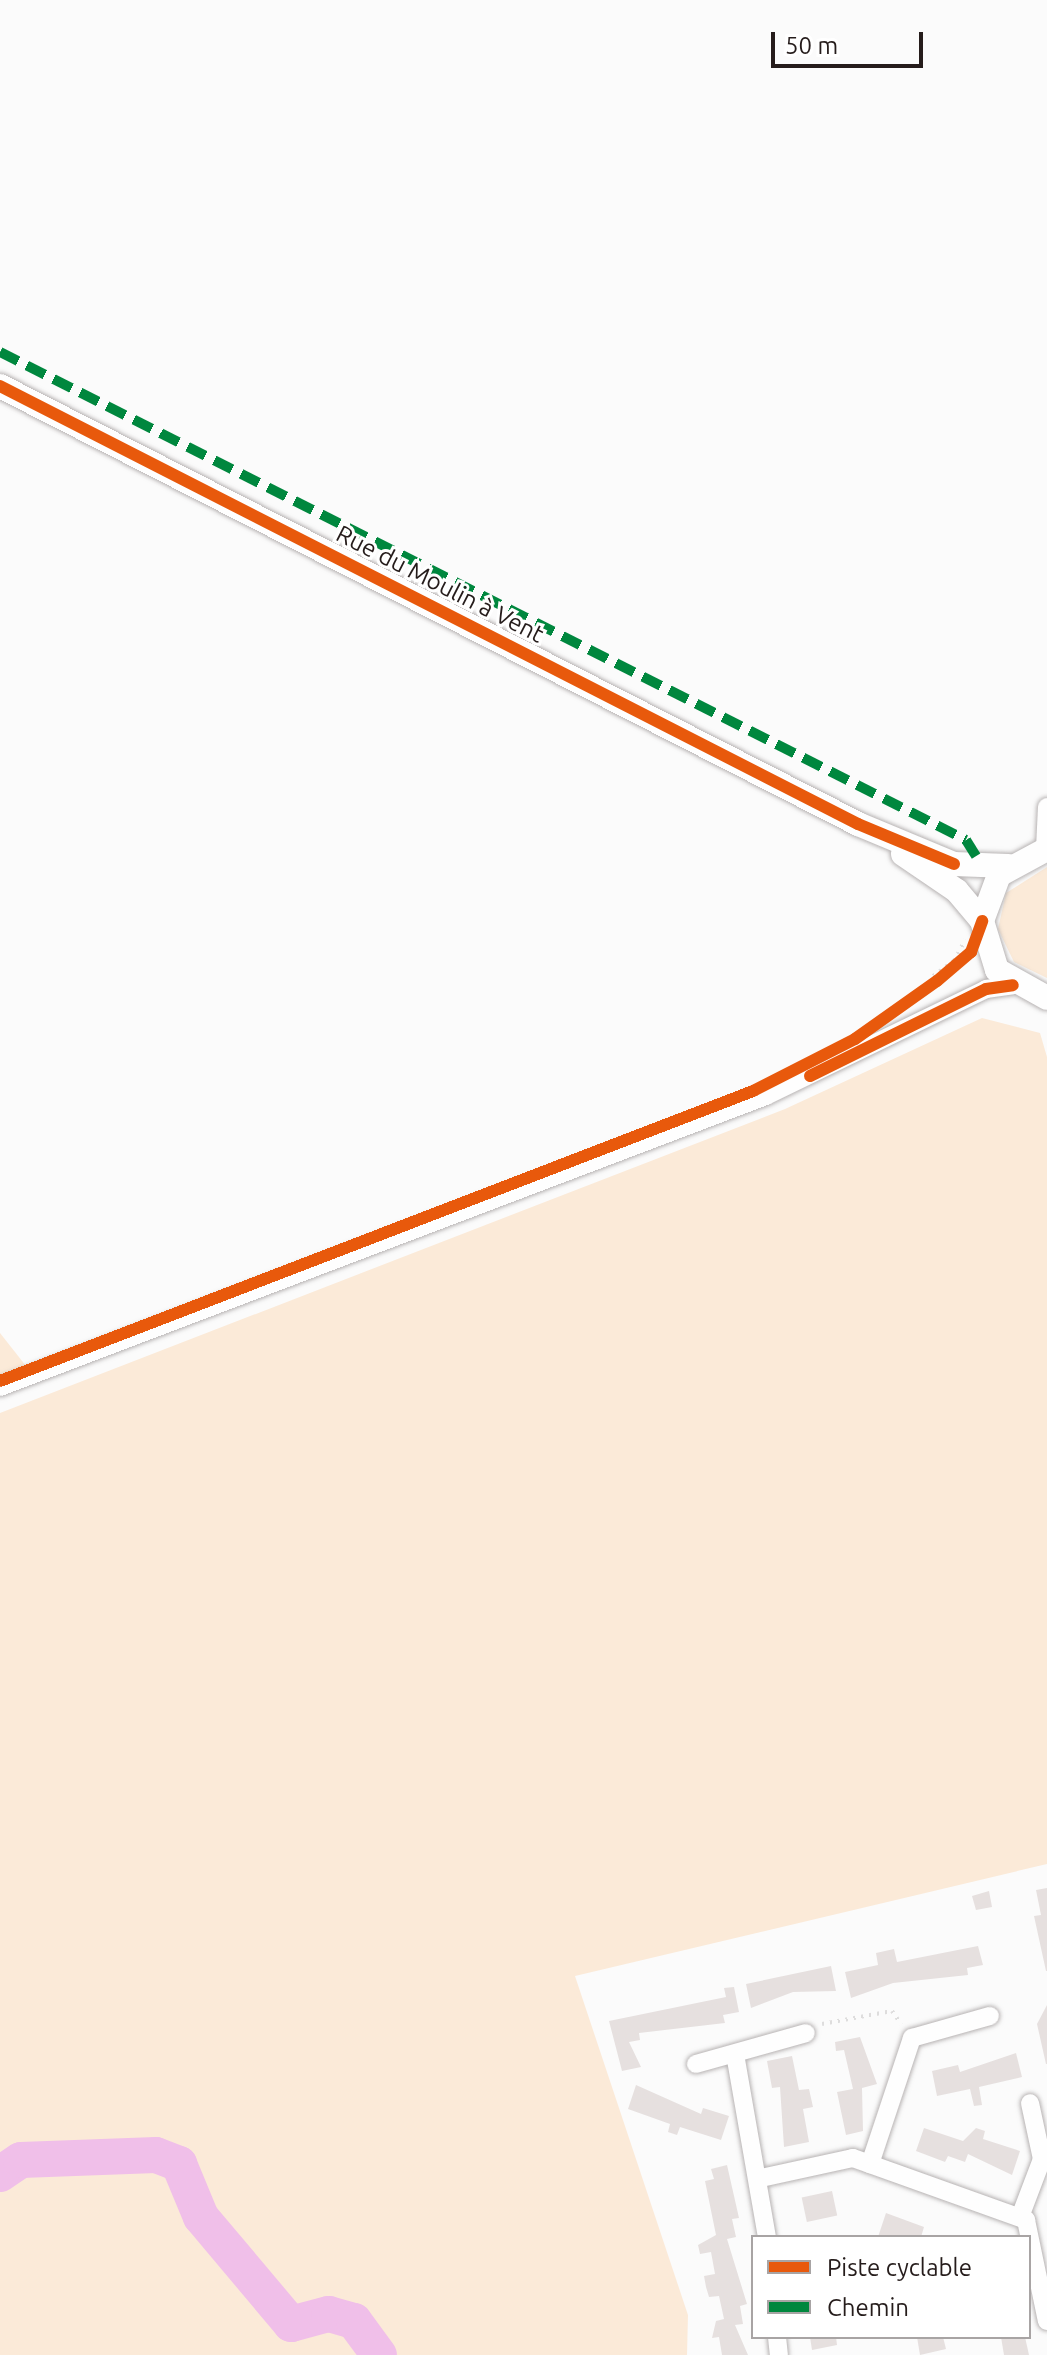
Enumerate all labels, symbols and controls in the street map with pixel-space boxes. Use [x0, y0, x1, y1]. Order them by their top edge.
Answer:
scale bar [775, 16, 927, 66]
text: 50 m [785, 32, 838, 59]
street label: Rue du Moulin à Vent [331, 519, 549, 649]
legend [751, 2235, 1031, 2339]
text: Piste cyclable [827, 2254, 972, 2281]
text: Chemin [827, 2294, 909, 2321]

